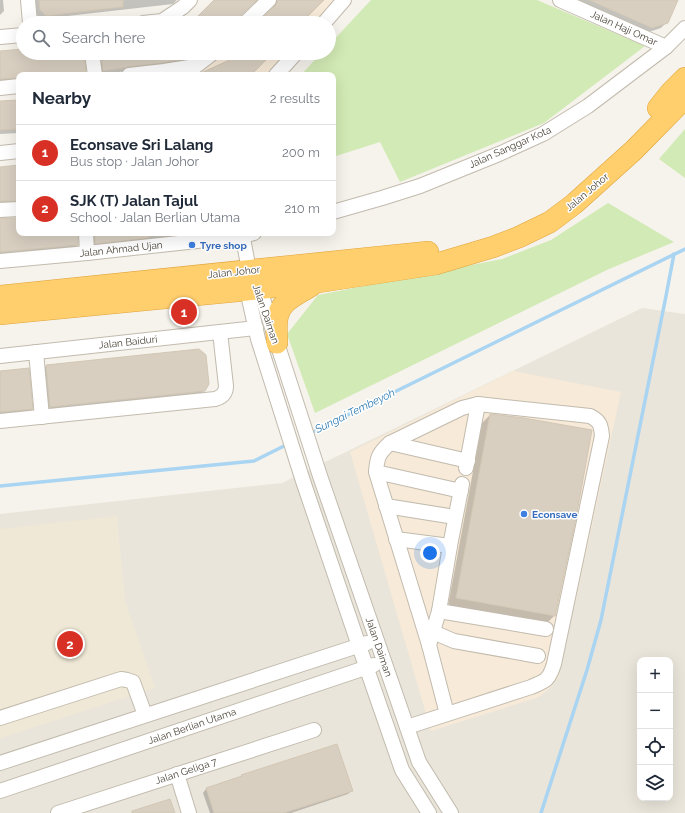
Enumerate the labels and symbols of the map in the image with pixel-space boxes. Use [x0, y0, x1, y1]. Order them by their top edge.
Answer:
street label: Jalan Haji Omar [589, 8, 660, 48]
street label: Jalan Sanggar Kota [467, 124, 553, 170]
street label: Jalan Johor [563, 171, 611, 213]
street label: Jalan Ahmad Ujan [79, 239, 163, 259]
marker: Tyre shop [187, 240, 197, 250]
place label: Tyre shop [200, 240, 247, 251]
street label: Jalan Johor [207, 264, 261, 280]
street label: Jalan Daiman [251, 283, 281, 345]
pin: 1 [171, 297, 197, 327]
street label: Jalan Baiduri [98, 333, 158, 351]
water label: Sungai Tembeyoh [312, 386, 397, 436]
marker: Econsave [519, 509, 529, 519]
place label: Econsave [532, 509, 577, 520]
your location [420, 543, 440, 563]
street label: Jalan Daiman [364, 616, 394, 678]
pin: 2 [57, 629, 83, 659]
street label: Jalan Berlian Utama [147, 706, 237, 746]
street label: Jalan Geliga 7 [154, 756, 219, 786]

